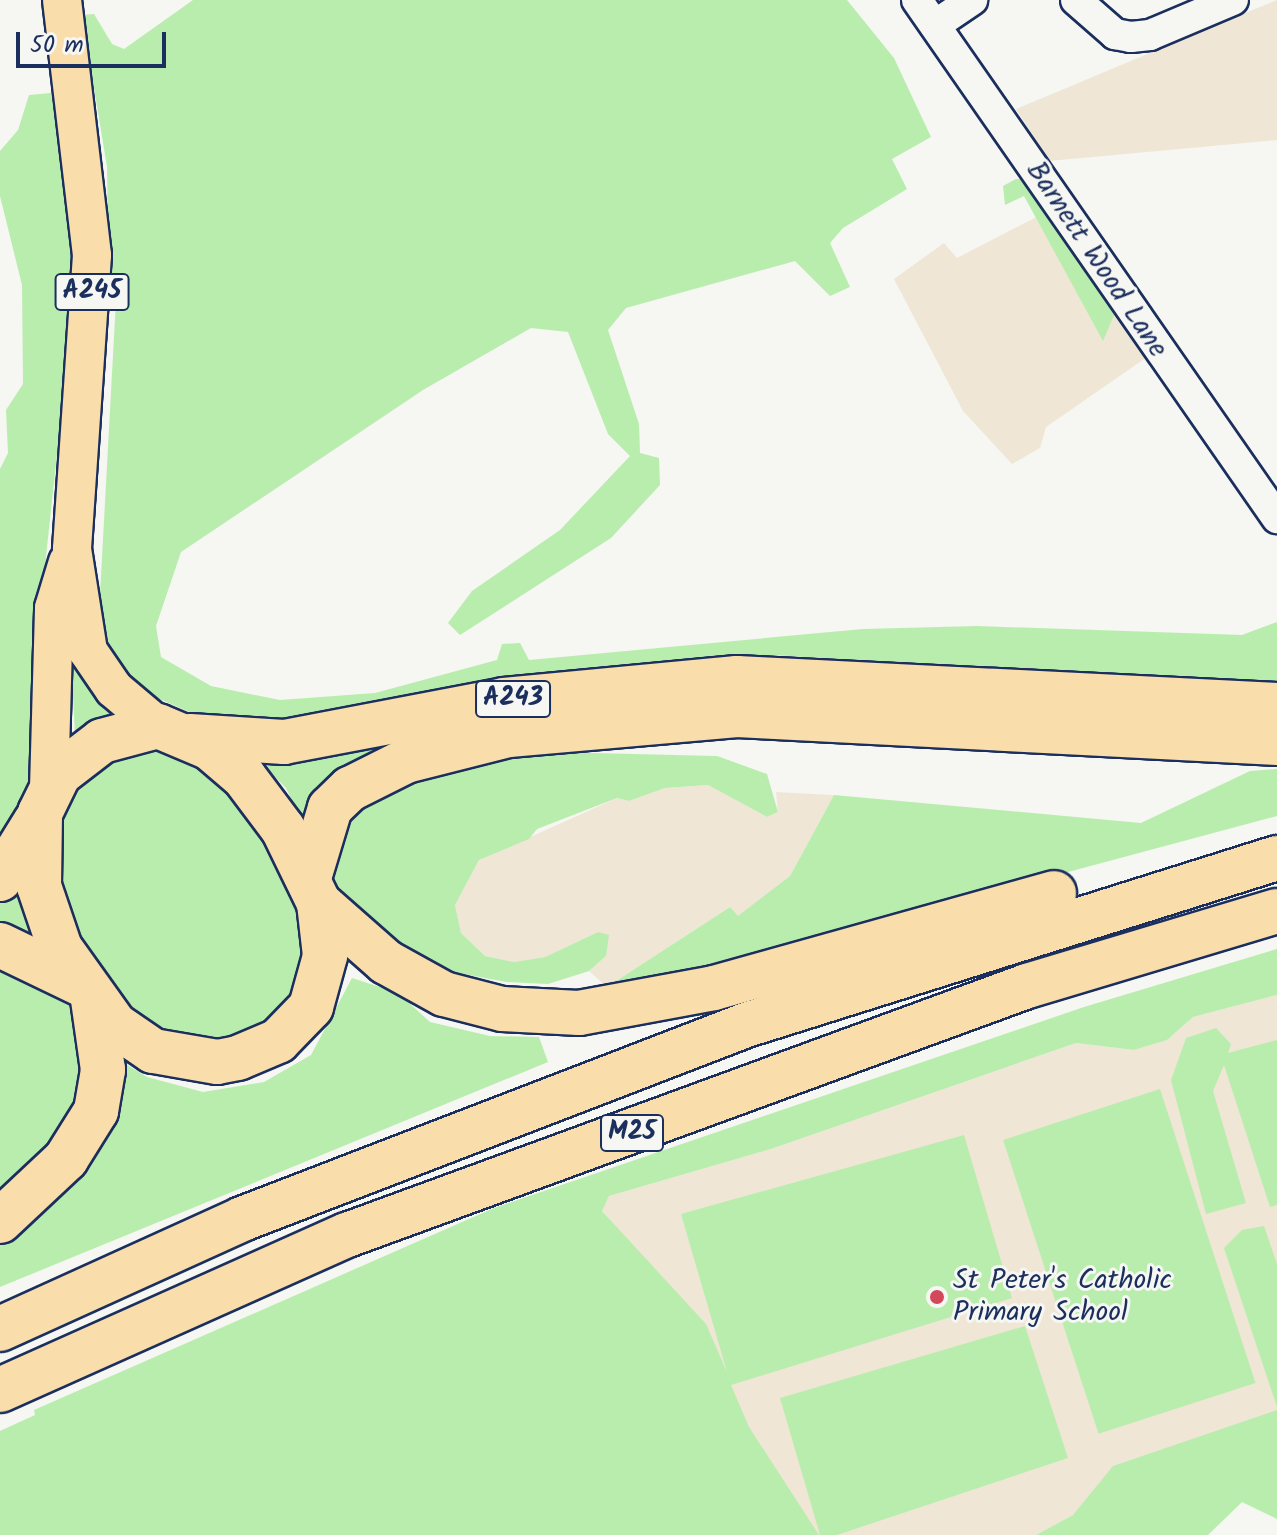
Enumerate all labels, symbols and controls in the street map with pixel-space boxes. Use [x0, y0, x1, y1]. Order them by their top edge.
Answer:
scale bar [20, 16, 170, 66]
text: 50 m [30, 26, 84, 65]
street label: Barnett Wood Lane [1018, 156, 1174, 364]
road number: A245 [54, 270, 130, 314]
road number: A243 [475, 677, 551, 721]
road number: M25 [600, 1111, 664, 1155]
place label: St Peter's Catholic Primary School [953, 1264, 1172, 1330]
marker: St Peter's Catholic Primary School [928, 1288, 946, 1306]

